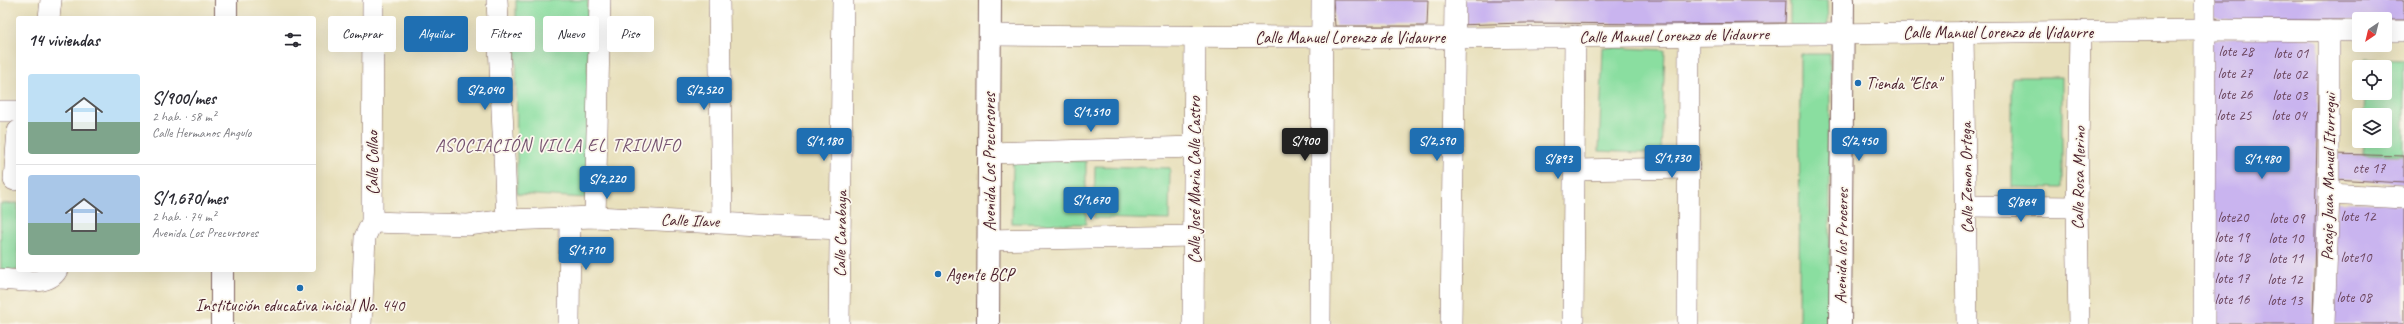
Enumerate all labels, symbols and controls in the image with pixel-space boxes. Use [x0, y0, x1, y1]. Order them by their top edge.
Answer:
north arrow [2352, 12, 2392, 52]
map controls [2352, 12, 2392, 148]
chip: Comprar [328, 16, 396, 52]
chip: Alquilar [404, 16, 468, 52]
chip: Filtros [476, 16, 535, 52]
chip: Nuevo [543, 16, 599, 52]
chip: Piso [607, 16, 654, 52]
street label: Calle Manuel Lorenzo de Vidaurre [1903, 22, 2094, 43]
street label: Calle Manuel Lorenzo de Vidaurre [1579, 23, 1771, 48]
street label: Calle Manuel Lorenzo de Vidaurre [1255, 27, 1446, 48]
icon: filters [282, 29, 304, 51]
text: 14 viviendas [28, 30, 99, 51]
house number: lote 28 [2219, 42, 2255, 61]
house number: lote 01 [2274, 44, 2310, 63]
button: locate [2352, 60, 2392, 100]
house number: lote 27 [2218, 64, 2254, 83]
house number: lote 02 [2273, 65, 2309, 84]
place label: Tienda "Elsa" [1866, 73, 1945, 94]
pin: S/2,040 [448, 77, 522, 111]
pin: S/2,520 [667, 77, 741, 111]
marker: Tienda "Elsa" [1853, 78, 1863, 88]
text: S/2,040 [467, 82, 503, 98]
text: S/2,520 [686, 82, 722, 98]
house number: lote 26 [2218, 85, 2254, 104]
house number: lote 03 [2273, 86, 2309, 105]
text: S/900/mes [152, 88, 216, 109]
icon: home [60, 90, 108, 138]
street label: Avenida Los Precursores [979, 90, 1000, 231]
street label: Pasaje Juan Manuel Iturregui [2317, 90, 2341, 261]
street label: Calle José Maria Calle Castro [1184, 95, 1205, 264]
pin: S/1,510 [1054, 99, 1128, 133]
text: S/1,510 [1073, 104, 1109, 120]
house number: lote 25 [2217, 106, 2253, 125]
house number: lote 04 [2272, 106, 2308, 125]
button: layers [2352, 108, 2392, 148]
text: 2 hab. · 58 m² [152, 109, 216, 125]
street label: Calle Zemon Ortega [1955, 120, 1978, 234]
text: Calle Hermanos Angulo [152, 125, 251, 141]
street label: Calle Rosa Merino [2067, 125, 2090, 230]
pin: S/1,180 [787, 128, 861, 162]
pin: S/900 [1277, 128, 1333, 162]
pin: S/2,590 [1400, 128, 1474, 162]
pin: S/2,450 [1822, 128, 1896, 162]
street label: Calle Collao [362, 129, 383, 195]
text: S/1,180 [806, 133, 842, 149]
text: S/900 [1291, 133, 1319, 149]
text: S/2,590 [1419, 133, 1455, 149]
text: S/2,450 [1841, 133, 1877, 149]
district label: ASOCIACIÓN VILLA EL TRIUNFO [435, 134, 682, 156]
pin: S/1,730 [1635, 145, 1709, 179]
pin: S/893 [1530, 146, 1586, 180]
pin: S/1,480 [2225, 146, 2299, 180]
text: S/1,730 [1654, 150, 1690, 166]
text: S/893 [1544, 151, 1572, 167]
text: S/1,480 [2244, 151, 2280, 167]
house number: cte 17 [2353, 159, 2386, 178]
pin: S/2,220 [570, 166, 644, 200]
text: S/2,220 [589, 171, 625, 187]
street label: Avenida los Proceres [1830, 186, 1853, 304]
pin: S/1,670 [1054, 187, 1128, 221]
text: S/1,670/mes [152, 188, 227, 209]
street label: Calle Carabaya [829, 189, 852, 277]
pin: S/864 [1993, 189, 2049, 223]
icon: home [60, 191, 108, 239]
text: S/1,670 [1073, 192, 1109, 208]
text: S/864 [2007, 194, 2035, 210]
house number: lote 12 [2341, 207, 2377, 226]
house number: lote20 [2217, 208, 2250, 227]
text: 2 hab. · 74 m² [152, 209, 216, 225]
street label: Calle Ilave [660, 209, 721, 232]
house number: lote 09 [2270, 209, 2306, 228]
text: Avenida Los Precursores [152, 225, 258, 241]
house number: lote 19 [2215, 228, 2251, 247]
house number: lote 10 [2269, 229, 2305, 248]
pin: S/1,710 [549, 237, 623, 271]
text: S/1,710 [568, 242, 604, 258]
house number: lote 18 [2215, 248, 2251, 267]
house number: lote10 [2340, 248, 2373, 267]
house number: lote 11 [2269, 249, 2305, 268]
place label: Agente BCP [946, 264, 1017, 285]
marker: Agente BCP [933, 269, 943, 279]
house number: lote 17 [2215, 269, 2251, 288]
house number: lote 12 [2268, 270, 2304, 289]
marker: Institución educativa inicial No. 440 [295, 283, 305, 293]
house number: lote 08 [2337, 288, 2373, 307]
house number: lote 16 [2215, 290, 2251, 309]
house number: lote 13 [2268, 291, 2304, 310]
place label: Institución educativa inicial No. 440 [196, 295, 406, 316]

